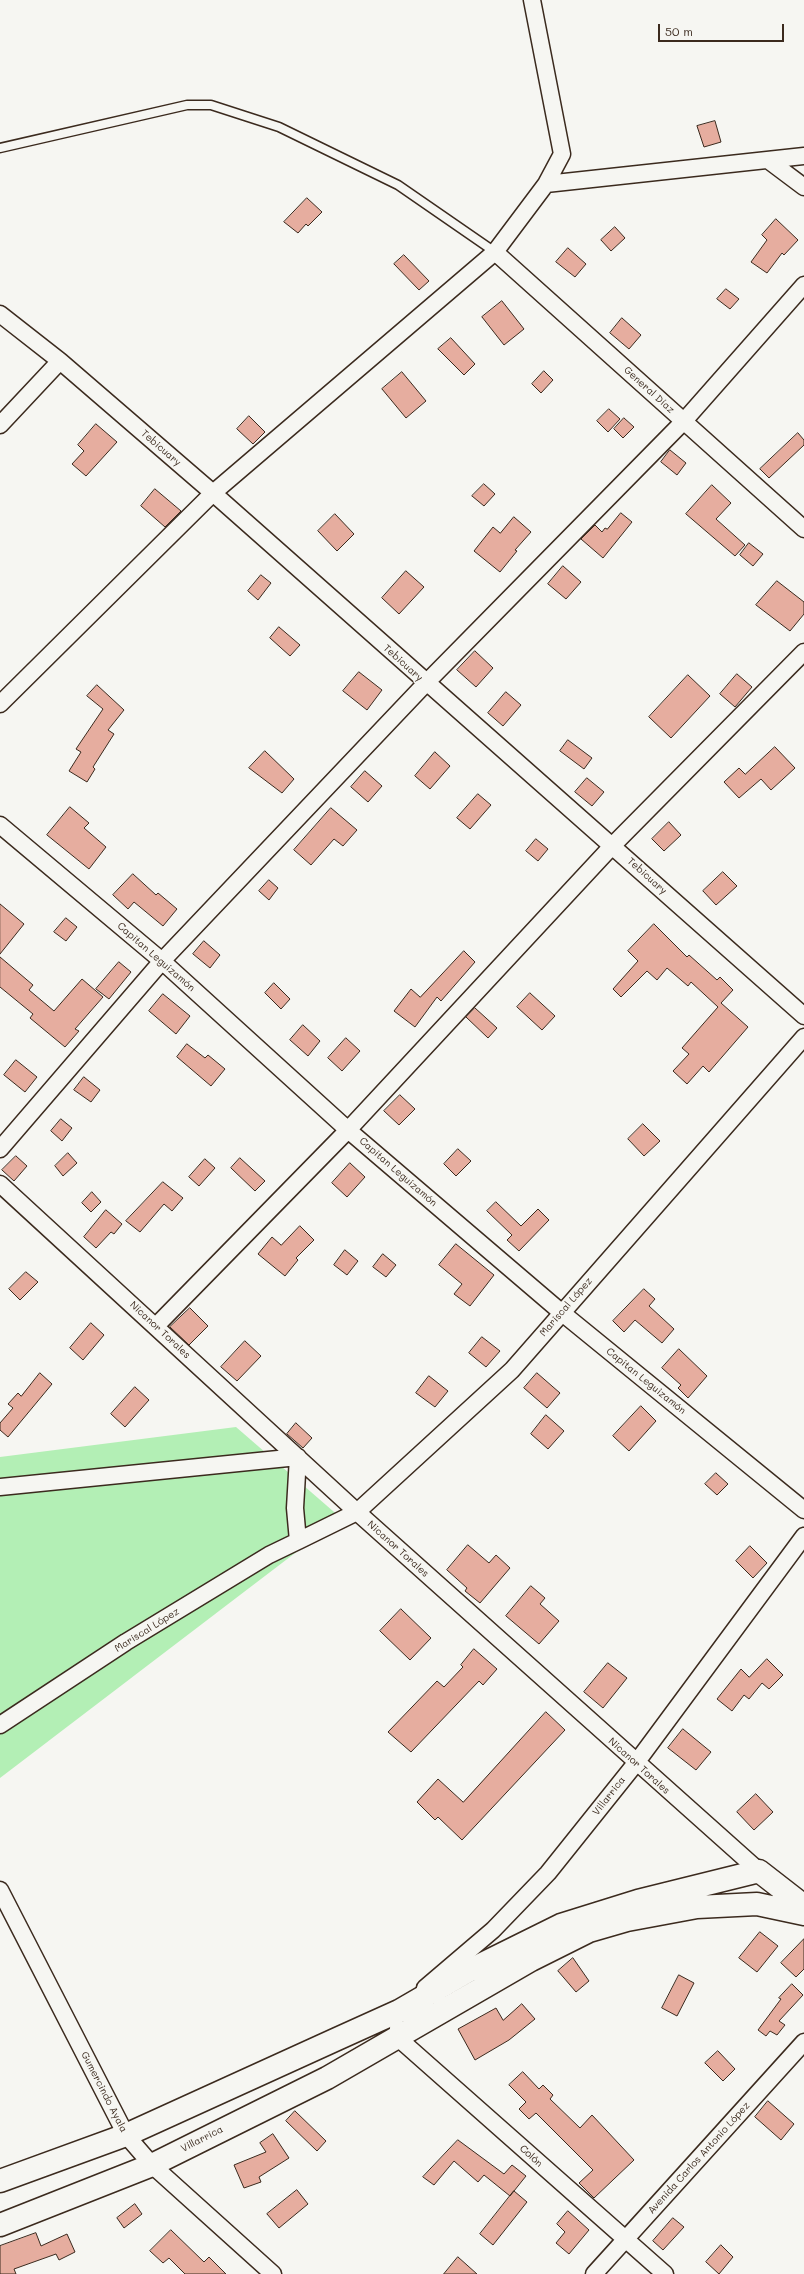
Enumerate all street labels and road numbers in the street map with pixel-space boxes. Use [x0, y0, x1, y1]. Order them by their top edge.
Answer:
street label: General Díaz [621, 364, 677, 416]
street label: Tebicuary [139, 427, 183, 469]
street label: Tebicuary [381, 642, 425, 684]
street label: Tebicuary [625, 855, 669, 897]
street label: Capitan Leguizamón [115, 920, 197, 994]
street label: Capitan Leguizamón [357, 1135, 439, 1209]
street label: Mariscal López [537, 1275, 595, 1339]
street label: Nicanor Torales [127, 1299, 193, 1361]
street label: Capitan Leguizamón [604, 1345, 688, 1417]
street label: Nicanor Torales [365, 1518, 431, 1580]
street label: Mariscal López [112, 1605, 182, 1655]
street label: Nicanor Torales [606, 1735, 672, 1797]
street label: Villarrica [590, 1774, 628, 1818]
street label: Gumercindo Ayala [78, 2050, 130, 2134]
street label: Avenida Carlos Antonio López [646, 2100, 752, 2216]
street label: Villarrica [179, 2123, 225, 2155]
street label: Colón [517, 2142, 545, 2170]

